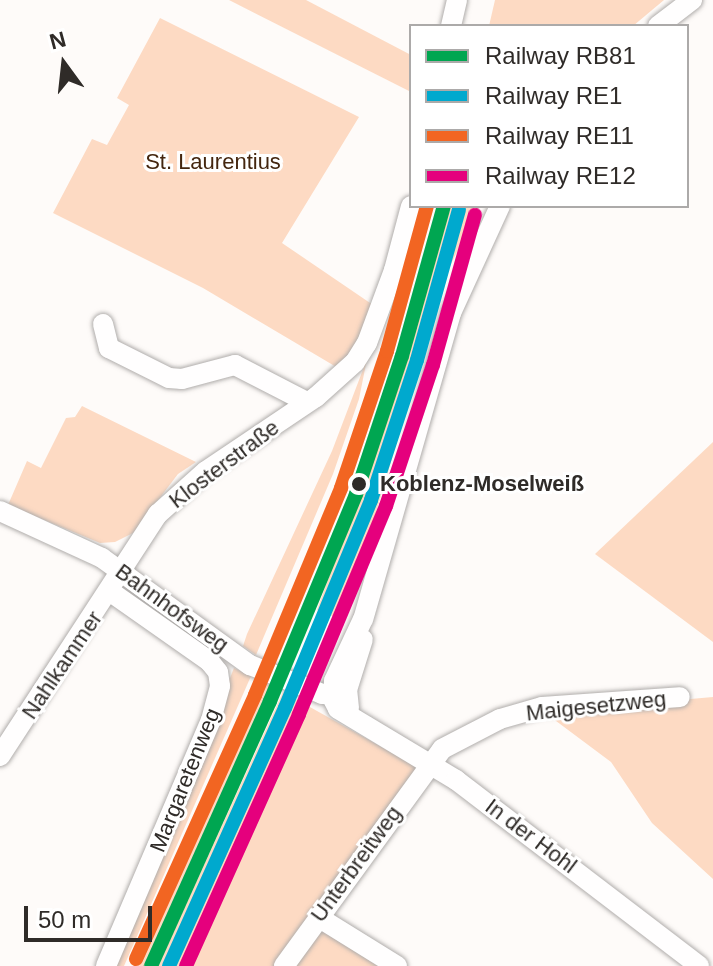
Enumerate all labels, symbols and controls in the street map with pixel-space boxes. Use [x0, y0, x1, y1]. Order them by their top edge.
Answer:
north arrow [24, 24, 104, 104]
legend [409, 24, 689, 208]
text: N [47, 26, 69, 54]
text: Railway RB81 [485, 42, 636, 69]
text: Railway RE1 [485, 82, 622, 109]
text: Railway RE11 [485, 122, 634, 149]
park label: St. Laurentius [145, 149, 281, 175]
text: Railway RE12 [485, 162, 636, 189]
street label: Klosterstraße [164, 414, 284, 514]
marker: Koblenz-Moselweiß [345, 470, 373, 498]
place label: Koblenz-Moselweiß [380, 471, 584, 497]
street label: Bahnhofsweg [110, 558, 234, 658]
street label: Nahlkammer [16, 606, 108, 724]
street label: Maigesetzweg [525, 686, 667, 726]
street label: Margaretenweg [144, 704, 226, 856]
street label: In der Hohl [480, 793, 582, 879]
street label: Unterbreitweg [305, 801, 407, 927]
scale bar [28, 890, 156, 940]
text: 50 m [38, 906, 91, 933]

